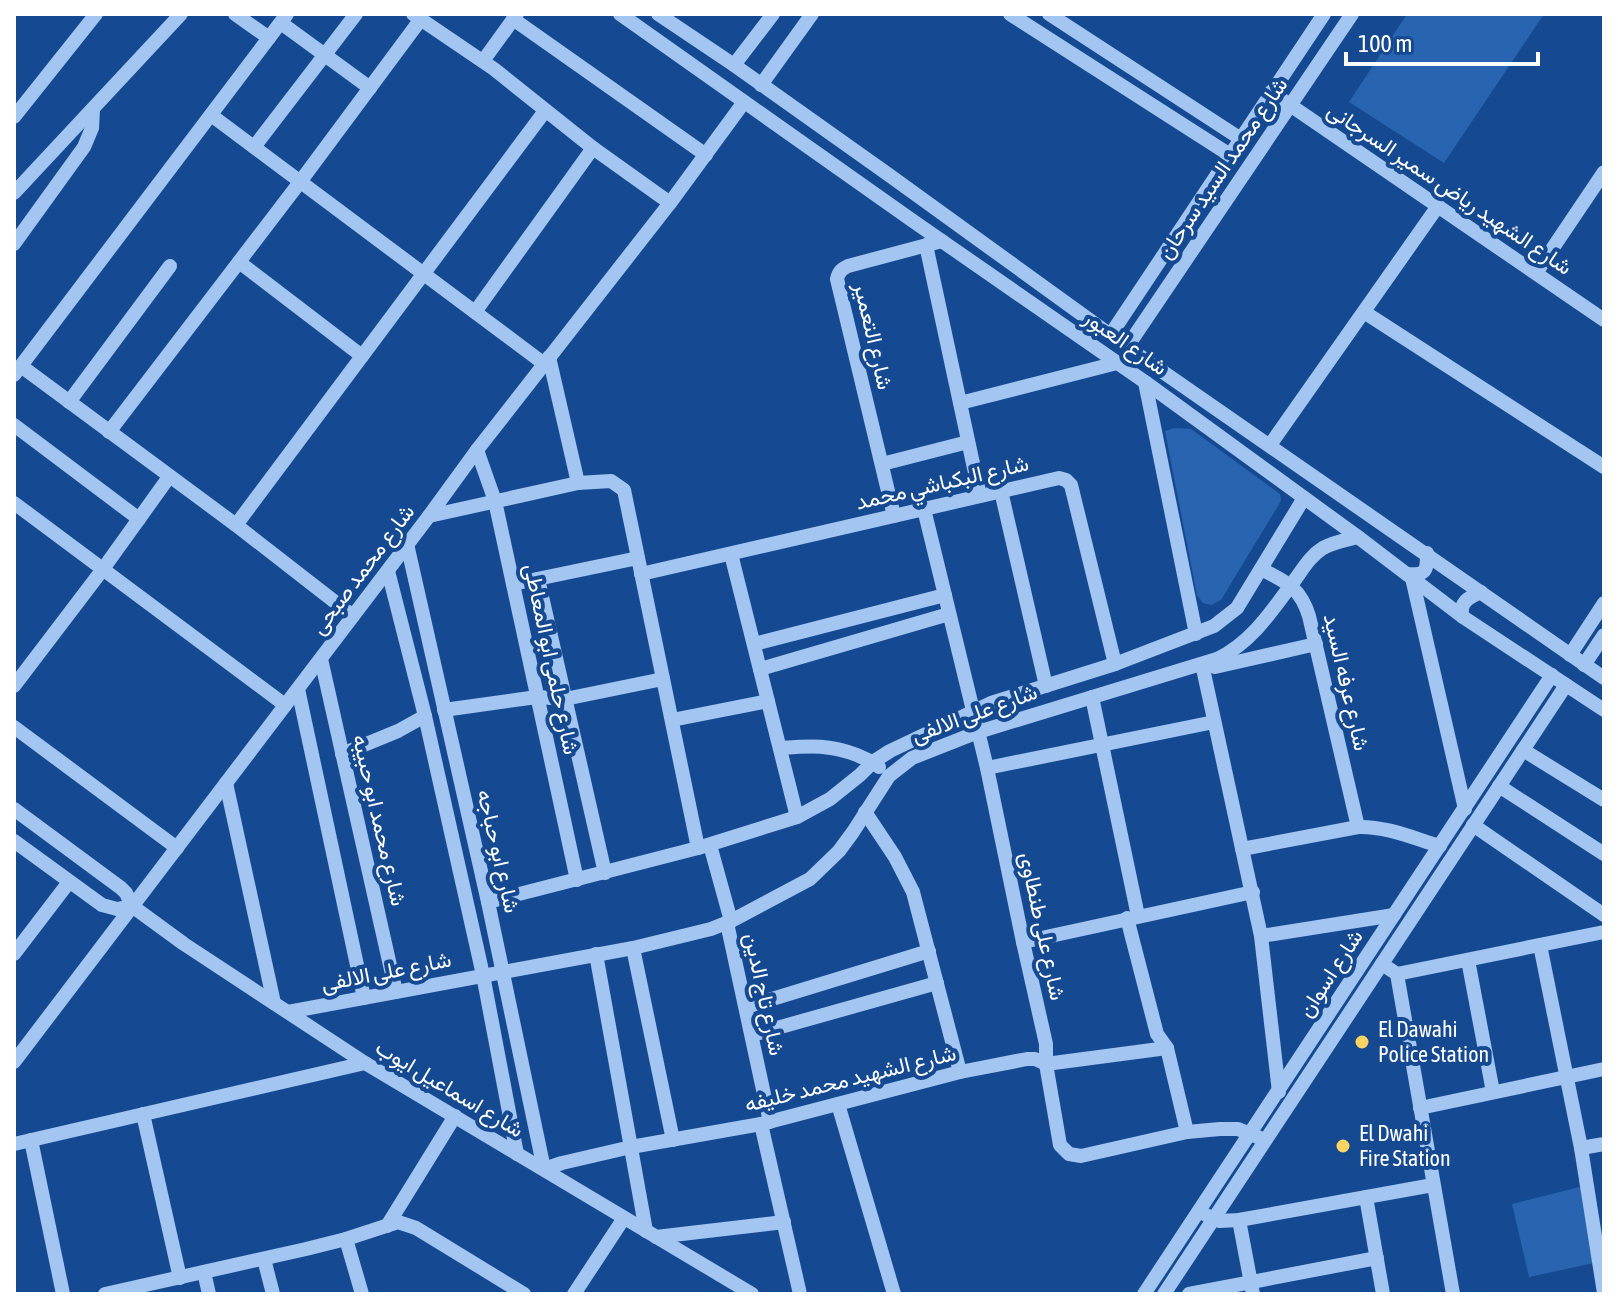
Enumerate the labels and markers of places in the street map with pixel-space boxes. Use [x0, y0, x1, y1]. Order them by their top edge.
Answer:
place label: El Dawahi Police Station [1378, 1016, 1489, 1067]
marker: El Dawahi Police Station [1353, 1033, 1371, 1051]
place label: El Dwahi Fire Station [1359, 1120, 1451, 1171]
marker: El Dwahi Fire Station [1334, 1137, 1352, 1155]

